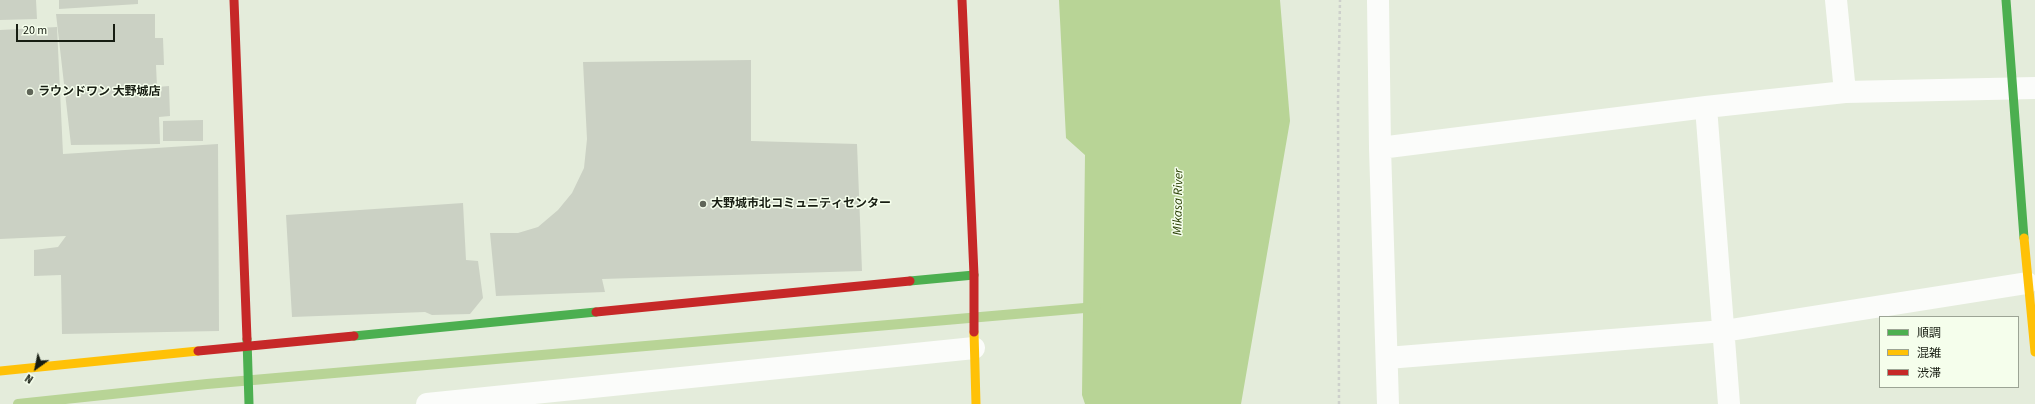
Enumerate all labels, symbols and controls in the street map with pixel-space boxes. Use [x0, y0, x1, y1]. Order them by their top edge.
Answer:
scale bar [18, 16, 117, 42]
text: 20 m [23, 22, 47, 39]
place label: ラウンドワン 大野城店 [38, 85, 160, 99]
marker: ラウンドワン 大野城店 [25, 87, 35, 97]
water label: Mikasa River [1171, 169, 1187, 235]
place label: 大野城市北コミュニティセンター [711, 197, 891, 211]
marker: 大野城市北コミュニティセンター [698, 199, 708, 209]
legend [1879, 316, 2019, 388]
text: 順調 [1917, 325, 1941, 342]
text: 混雑 [1917, 345, 1941, 362]
north arrow [16, 348, 56, 388]
text: 渋滞 [1917, 365, 1941, 382]
text: N [22, 370, 36, 387]

